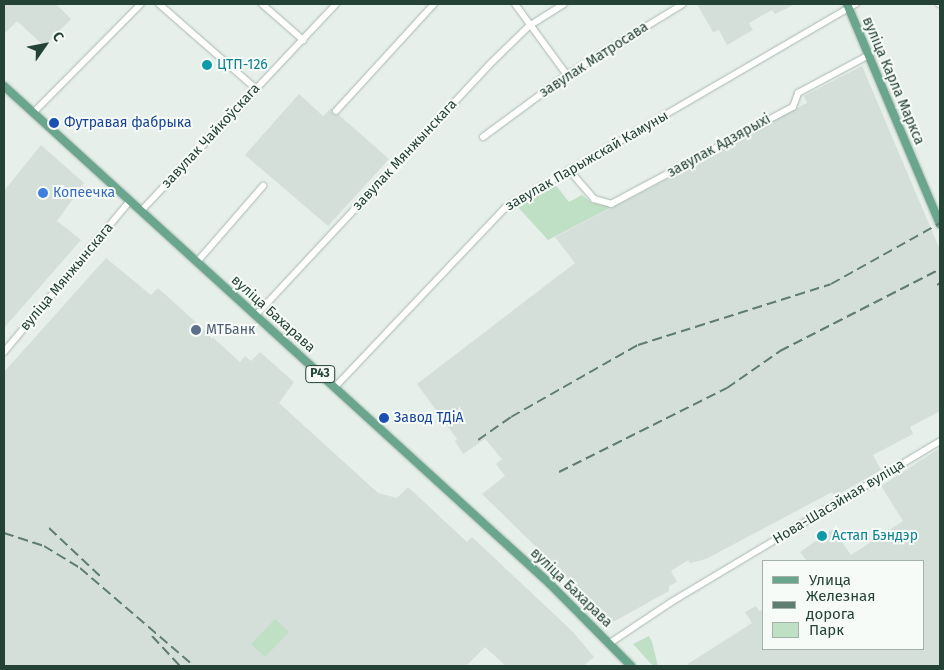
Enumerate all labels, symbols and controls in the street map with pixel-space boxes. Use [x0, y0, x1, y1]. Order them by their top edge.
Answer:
street label: вуліца Карла Маркса [858, 14, 928, 148]
street label: завулак Матросава [537, 19, 651, 101]
north arrow [20, 20, 70, 70]
text: С [49, 29, 67, 45]
place label: ЦТП-126 [217, 57, 268, 73]
marker: ЦТП-126 [201, 59, 213, 71]
street label: завулак Чайкоўскага [158, 80, 264, 192]
street label: завулак Мянжынскага [349, 96, 461, 214]
street label: завулак Парыжскай Камуны [503, 107, 671, 215]
street label: завулак Адзярыхі [664, 111, 774, 181]
place label: Футравая фабрыка [64, 115, 192, 131]
marker: Футравая фабрыка [48, 117, 60, 129]
place label: Копеечка [53, 185, 115, 201]
marker: Копеечка [37, 187, 49, 199]
street label: вуліца Мянжынскага [17, 220, 117, 334]
street label: вуліца Бахарава [228, 272, 318, 356]
place label: МТБанк [206, 322, 255, 338]
marker: МТБанк [190, 324, 202, 336]
road number: Р43 [305, 364, 335, 384]
place label: Завод ТДіА [394, 410, 464, 426]
marker: Завод ТДіА [378, 412, 390, 424]
street label: Нова-Шасэйная вуліца [770, 456, 908, 548]
place label: Астап Бэндэр [832, 528, 918, 544]
marker: Астап Бэндэр [816, 530, 828, 542]
street label: вуліца Бахарава [527, 545, 615, 631]
legend [762, 560, 924, 650]
text: Улица [809, 571, 851, 589]
text: Железная дорога [806, 587, 875, 623]
text: Парк [809, 621, 844, 639]

